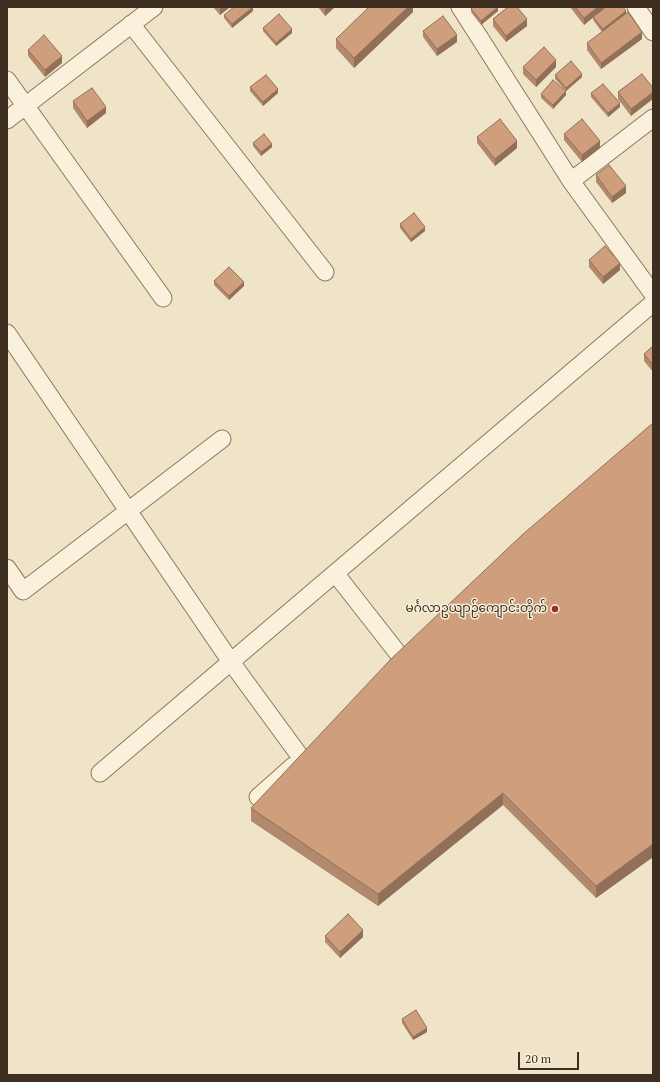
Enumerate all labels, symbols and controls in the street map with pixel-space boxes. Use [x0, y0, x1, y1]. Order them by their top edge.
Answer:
place label: မင်္ဂလာဥယျာဉ်ကျောင်းတိုက် [406, 602, 547, 616]
marker: မင်္ဂလာဥယျာဉ်ကျောင်းတိုက် [550, 604, 560, 614]
scale bar [520, 1044, 581, 1070]
text: 20 m [525, 1051, 551, 1066]

